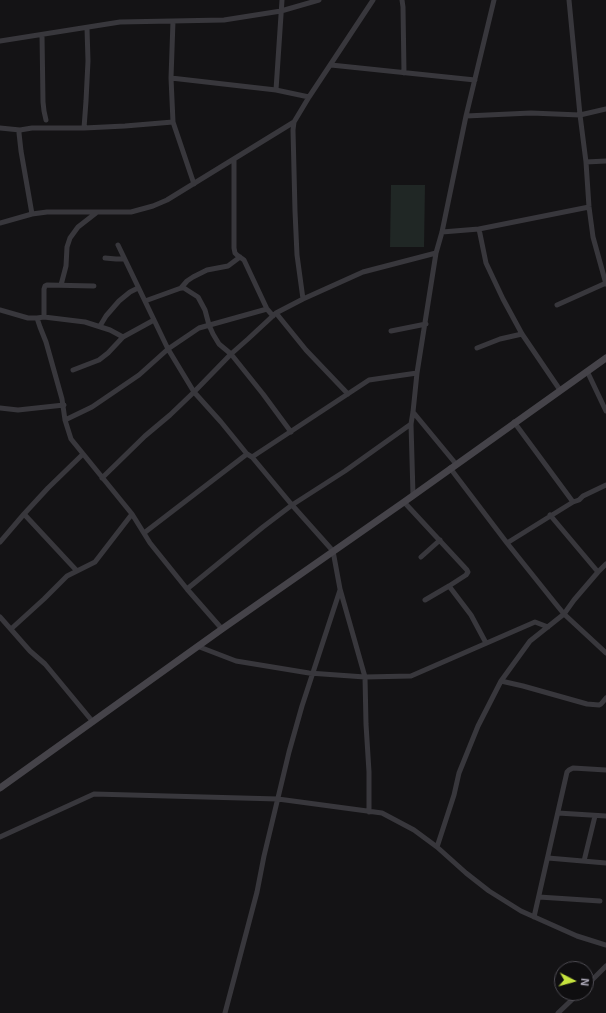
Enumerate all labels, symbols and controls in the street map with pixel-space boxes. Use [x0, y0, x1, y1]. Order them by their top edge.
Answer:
north arrow [554, 961, 594, 1001]
text: N [579, 978, 592, 987]

